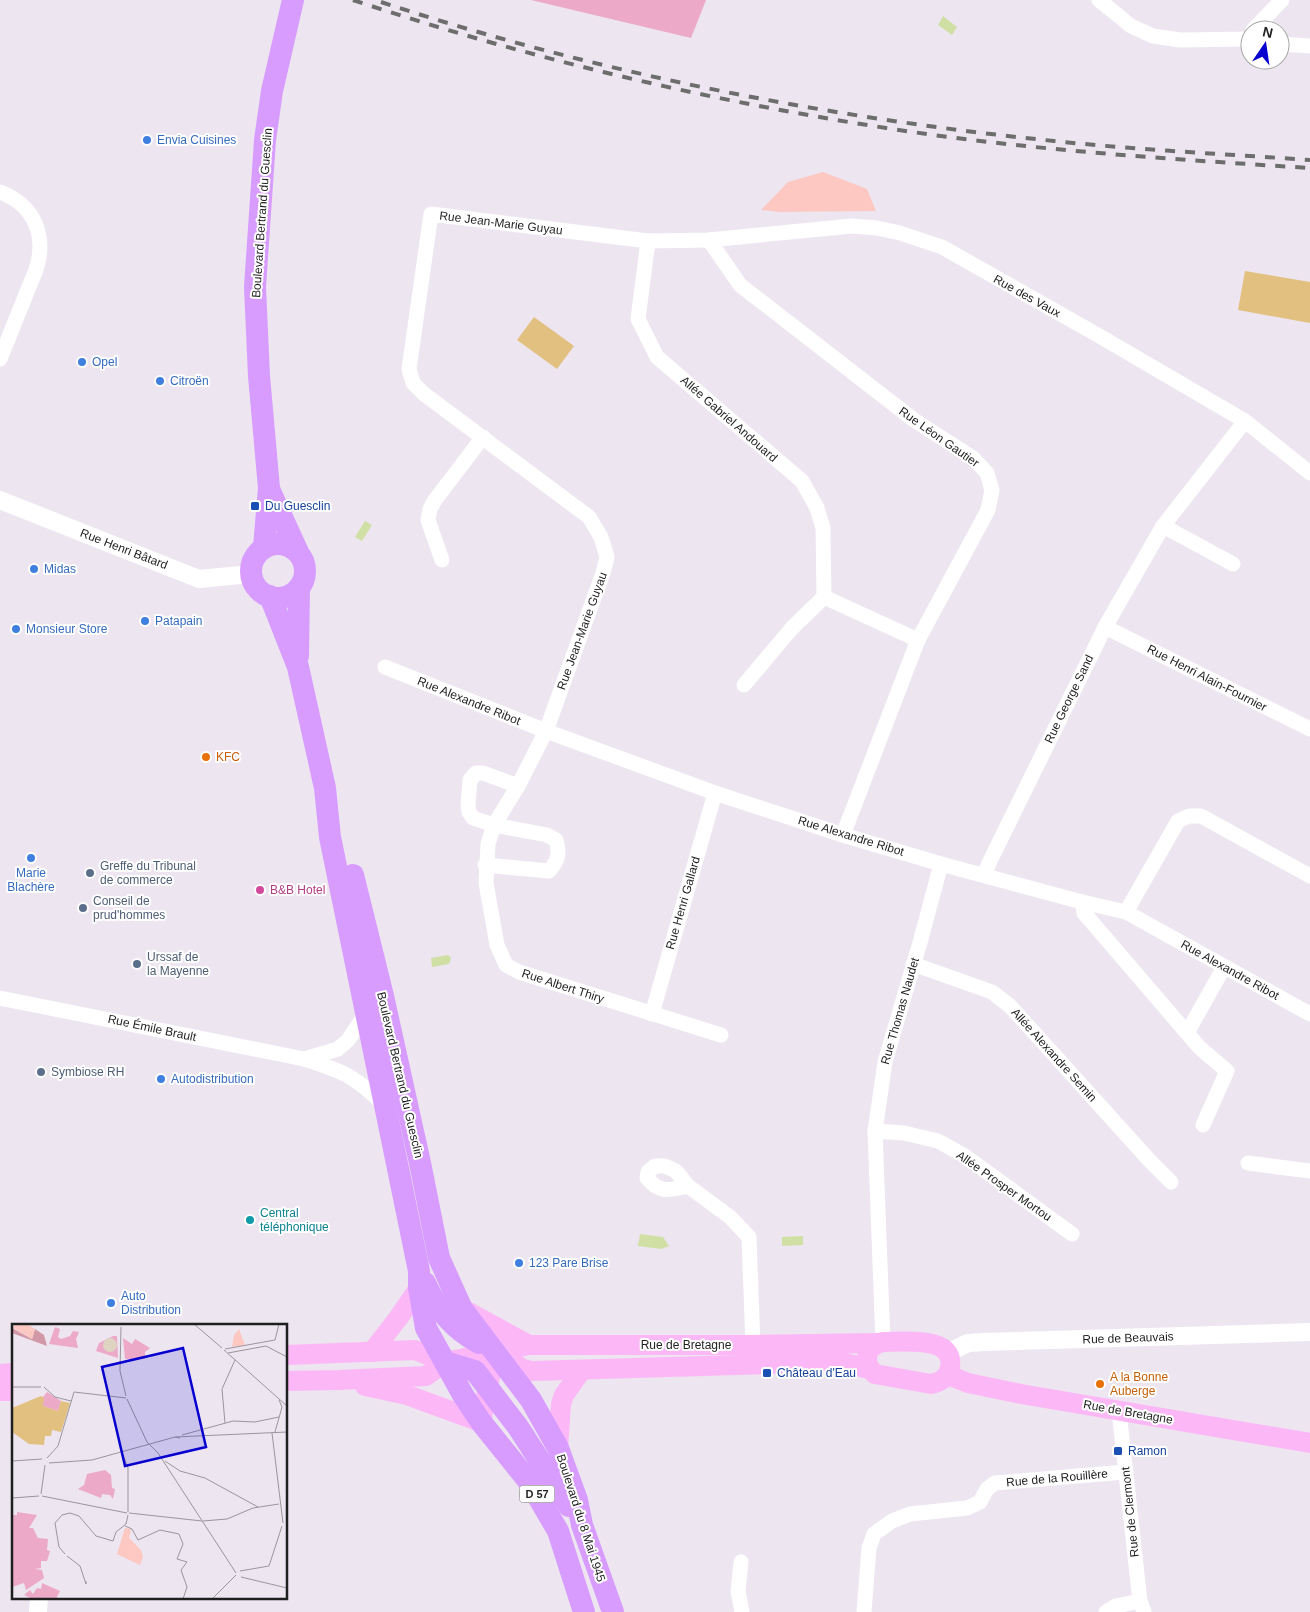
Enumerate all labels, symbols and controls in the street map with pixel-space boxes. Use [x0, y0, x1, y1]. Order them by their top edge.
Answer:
north arrow [1240, 20, 1290, 70]
text: N [1261, 23, 1275, 41]
street label: Boulevard Bertrand du Guesclin [249, 128, 275, 298]
place label: Envia Cuisines [157, 133, 236, 147]
marker: Envia Cuisines [141, 134, 153, 146]
street label: Rue Jean-Marie Guyau [439, 208, 563, 238]
street label: Rue des Vaux [991, 272, 1063, 320]
place label: Opel [92, 355, 117, 369]
marker: Opel [76, 356, 88, 368]
street label: Allée Gabriel Andouard [678, 373, 780, 465]
place label: Citroën [170, 374, 209, 388]
marker: Citroën [154, 375, 166, 387]
street label: Rue Léon Gautier [896, 404, 982, 470]
place label: Du Guesclin [265, 499, 330, 513]
marker: Du Guesclin [249, 500, 261, 512]
street label: Rue Henri Bâtard [78, 526, 170, 572]
place label: Midas [44, 562, 76, 576]
marker: Midas [28, 563, 40, 575]
street label: Rue Jean-Marie Guyau [554, 570, 610, 692]
place label: Patapain [155, 614, 202, 628]
marker: Patapain [139, 615, 151, 627]
place label: Monsieur Store [26, 622, 108, 636]
marker: Monsieur Store [10, 623, 22, 635]
street label: Rue Henri Alain-Fournier [1145, 642, 1269, 714]
street label: Rue George Sand [1042, 652, 1096, 746]
street label: Rue Alexandre Ribot [415, 674, 523, 728]
place label: KFC [216, 750, 240, 764]
marker: KFC [200, 751, 212, 763]
street label: Rue Alexandre Ribot [796, 813, 906, 859]
marker: Marie Blachère [25, 852, 37, 864]
street label: Rue Henri Gallard [663, 855, 703, 951]
place label: Greffe du Tribunal de commerce [100, 859, 196, 887]
place label: Marie Blachère [7, 866, 55, 894]
marker: Greffe du Tribunal de commerce [84, 867, 96, 879]
place label: B&B Hotel [270, 883, 325, 897]
marker: B&B Hotel [254, 884, 266, 896]
place label: Conseil de prud'hommes [93, 894, 165, 922]
marker: Conseil de prud'hommes [77, 902, 89, 914]
street label: Rue Alexandre Ribot [1178, 937, 1282, 1003]
place label: Urssaf de la Mayenne [147, 950, 209, 978]
street label: Rue Thomas Naudet [878, 955, 922, 1066]
marker: Urssaf de la Mayenne [131, 958, 143, 970]
street label: Rue Albert Thiry [520, 966, 606, 1006]
street label: Boulevard Bertrand du Guesclin [374, 991, 426, 1159]
street label: Allée Alexandre Semin [1008, 1005, 1100, 1105]
street label: Rue Émile Brault [107, 1011, 198, 1044]
place label: Symbiose RH [51, 1065, 124, 1079]
marker: Symbiose RH [35, 1066, 47, 1078]
place label: Autodistribution [171, 1072, 254, 1086]
marker: Autodistribution [155, 1073, 167, 1085]
street label: Allée Prosper Mortou [954, 1148, 1054, 1224]
place label: Central téléphonique [260, 1206, 329, 1234]
marker: Central téléphonique [244, 1214, 256, 1226]
place label: 123 Pare Brise [529, 1256, 609, 1270]
marker: 123 Pare Brise [513, 1257, 525, 1269]
place label: Auto Distribution [121, 1289, 181, 1317]
marker: Auto Distribution [105, 1297, 117, 1309]
inset map [12, 1324, 288, 1600]
street label: Rue de Beauvais [1082, 1329, 1174, 1347]
street label: Rue de Bretagne [641, 1338, 732, 1352]
place label: Château d'Eau [777, 1366, 856, 1380]
marker: Château d'Eau [761, 1367, 773, 1379]
place label: A la Bonne Auberge [1110, 1370, 1168, 1398]
marker: A la Bonne Auberge [1094, 1378, 1106, 1390]
street label: Rue de Bretagne [1082, 1397, 1174, 1427]
place label: Ramon [1128, 1444, 1167, 1458]
marker: Ramon [1112, 1445, 1124, 1457]
street label: Boulevard du 8 Mai 1945 [554, 1452, 608, 1584]
street label: Rue de Clermont [1118, 1466, 1142, 1558]
street label: Rue de la Rouillère [1006, 1467, 1109, 1489]
road number: D 57 [520, 1486, 554, 1502]

